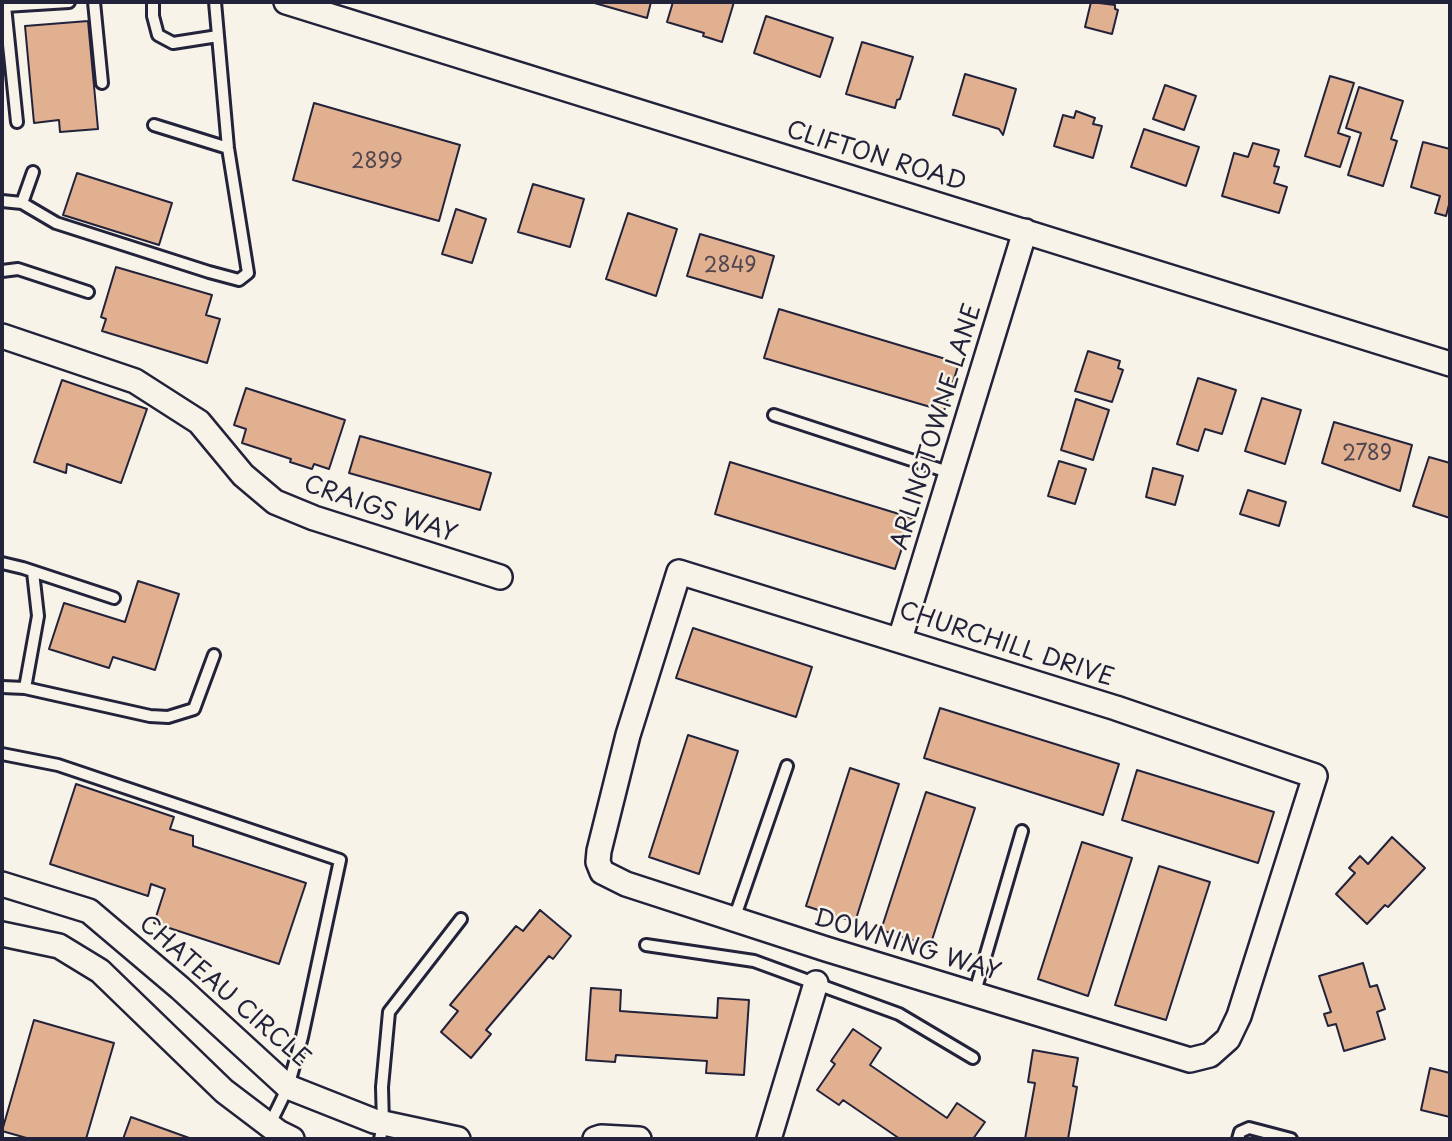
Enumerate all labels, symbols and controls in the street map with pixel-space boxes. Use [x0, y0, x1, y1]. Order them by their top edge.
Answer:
street label: CLIFTON ROAD [783, 116, 969, 198]
house number: 2899 [351, 149, 403, 175]
house number: 2849 [704, 253, 756, 279]
street label: ARLINGTOWNE LANE [886, 301, 988, 553]
house number: 2789 [1342, 441, 1392, 467]
street label: CRAIGS WAY [300, 470, 460, 550]
street label: CHURCHILL DRIVE [895, 597, 1117, 693]
street label: DOWNING WAY [810, 904, 1004, 988]
street label: CHATEAU CIRCLE [133, 910, 315, 1074]

